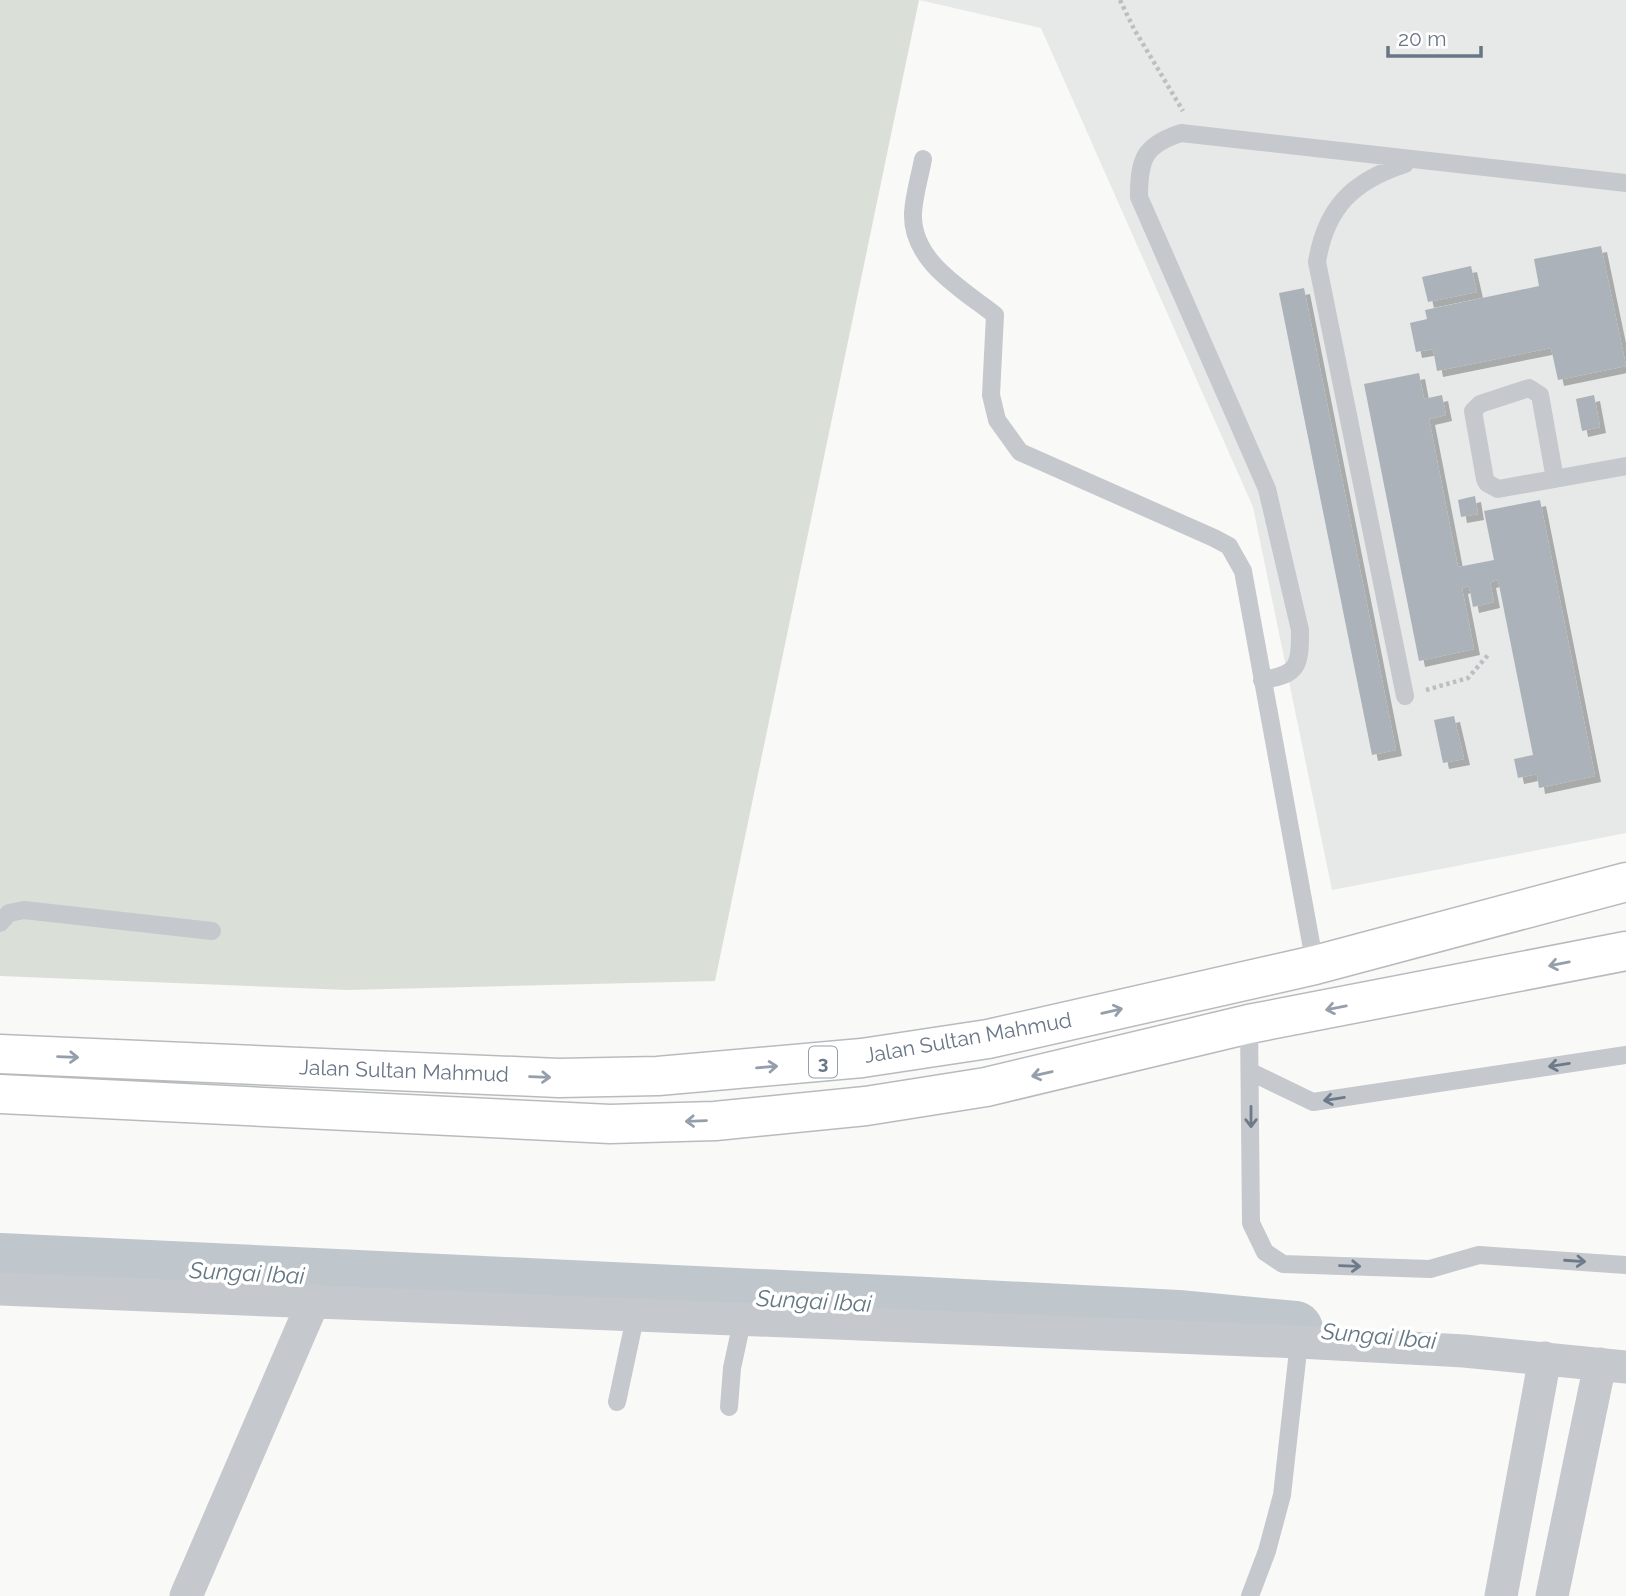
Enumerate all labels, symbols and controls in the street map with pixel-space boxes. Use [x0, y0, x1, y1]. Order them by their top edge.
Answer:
scale bar [1388, 14, 1481, 58]
text: 20 m [1398, 26, 1446, 51]
one-way arrow [1548, 958, 1571, 972]
one-way arrow [1325, 1001, 1348, 1015]
one-way arrow [1100, 1004, 1123, 1017]
street label: Jalan Sultan Mahmud [862, 1007, 1073, 1068]
road number: 3 [809, 1046, 837, 1078]
one-way arrow [56, 1051, 79, 1064]
street label: Jalan Sultan Mahmud [299, 1054, 509, 1087]
one-way arrow [1548, 1059, 1570, 1072]
one-way arrow [756, 1060, 778, 1073]
one-way arrow [1031, 1068, 1054, 1081]
one-way arrow [529, 1071, 552, 1084]
one-way arrow [1323, 1093, 1345, 1106]
one-way arrow [1244, 1105, 1258, 1128]
one-way arrow [685, 1115, 708, 1128]
one-way arrow [1564, 1255, 1587, 1268]
water label: Sungai Ibai [188, 1256, 306, 1289]
one-way arrow [1339, 1260, 1362, 1273]
water label: Sungai Ibai [755, 1284, 873, 1317]
water label: Sungai Ibai [1319, 1317, 1439, 1354]

